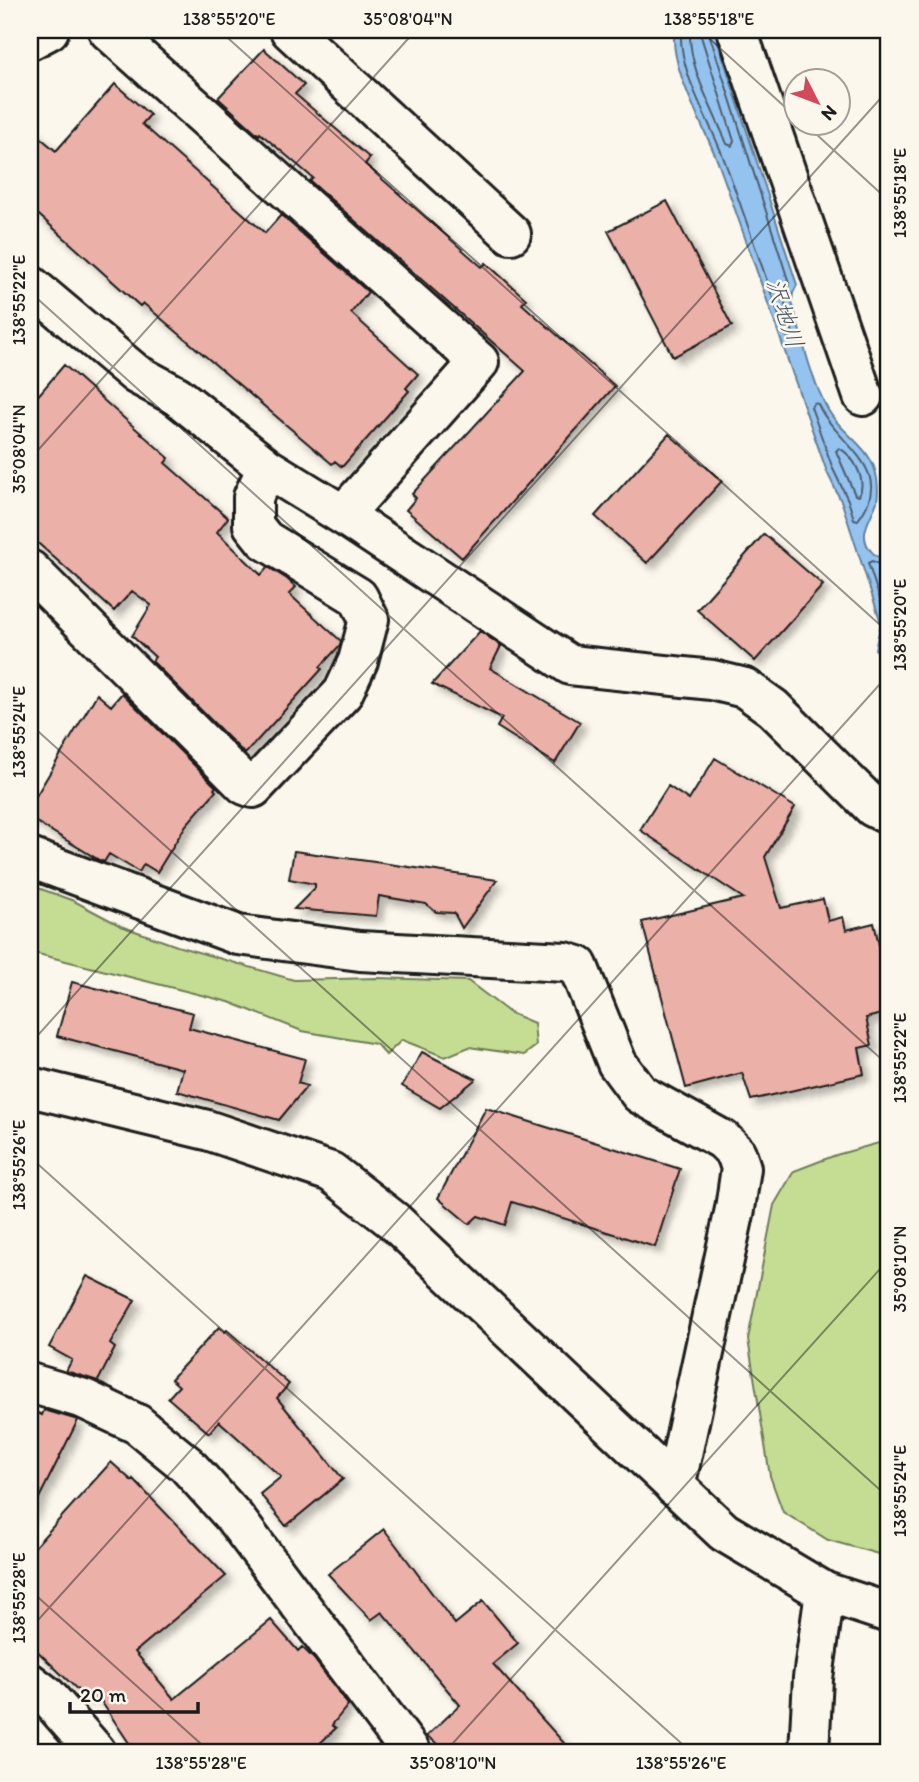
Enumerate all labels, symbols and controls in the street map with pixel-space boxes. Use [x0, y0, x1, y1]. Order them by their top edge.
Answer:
text: 138°55'20"E [183, 8, 275, 30]
text: 35°08'04"N [363, 8, 453, 30]
text: 138°55'18"E [664, 8, 754, 30]
north arrow [782, 66, 852, 136]
text: N [816, 101, 842, 126]
text: 138°55'18"E [889, 148, 911, 238]
text: 138°55'22"E [8, 254, 30, 346]
water label: 沢地川 [761, 274, 810, 352]
text: 35°08'04"N [8, 404, 30, 494]
text: 138°55'20"E [889, 579, 911, 671]
text: 138°55'24"E [8, 686, 30, 778]
text: 138°55'22"E [889, 1012, 911, 1104]
text: 138°55'26"E [8, 1119, 30, 1211]
text: 35°08'10"N [889, 1225, 911, 1313]
text: 138°55'24"E [889, 1445, 911, 1537]
text: 138°55'28"E [8, 1552, 30, 1644]
scale bar [70, 1670, 198, 1714]
text: 20 m [80, 1682, 127, 1707]
text: 138°55'28"E [155, 1752, 247, 1774]
text: 35°08'10"N [409, 1752, 497, 1774]
text: 138°55'26"E [635, 1752, 727, 1774]

